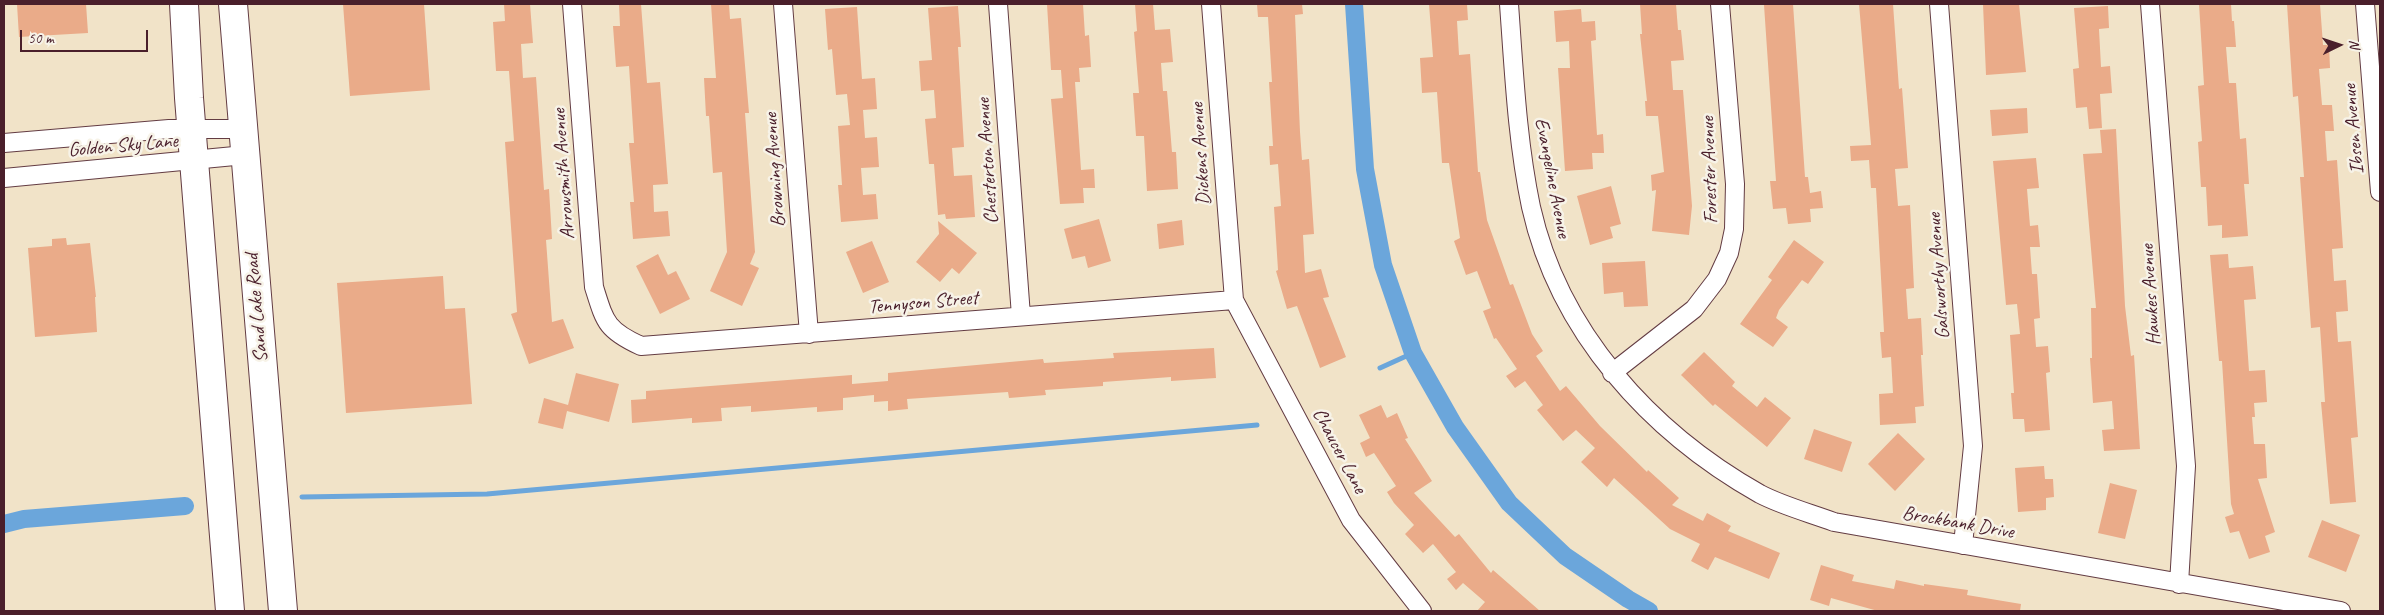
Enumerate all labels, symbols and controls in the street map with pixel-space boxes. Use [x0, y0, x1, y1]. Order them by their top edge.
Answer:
scale bar [22, 20, 150, 52]
north arrow [2314, 20, 2364, 70]
text: 50 m [28, 29, 54, 48]
text: N [2346, 39, 2363, 49]
street label: Ibsen Avenue [2338, 83, 2370, 175]
street label: Chesterton Avenue [972, 97, 1004, 225]
street label: Dickens Avenue [1185, 102, 1217, 206]
street label: Arrowsmith Avenue [547, 108, 581, 240]
street label: Browning Avenue [759, 112, 791, 228]
street label: Evangeline Avenue [1529, 116, 1575, 240]
street label: Forester Avenue [1696, 116, 1724, 224]
street label: Golden Sky Lane [67, 129, 179, 163]
street label: Galsworthy Avenue [1923, 212, 1955, 340]
street label: Hawkes Avenue [2135, 244, 2167, 346]
street label: Sand Lake Road [240, 252, 274, 364]
street label: Tennyson Street [867, 286, 979, 320]
street label: Chaucer Lane [1307, 404, 1371, 498]
street label: Brockbank Drive [1900, 501, 2016, 545]

